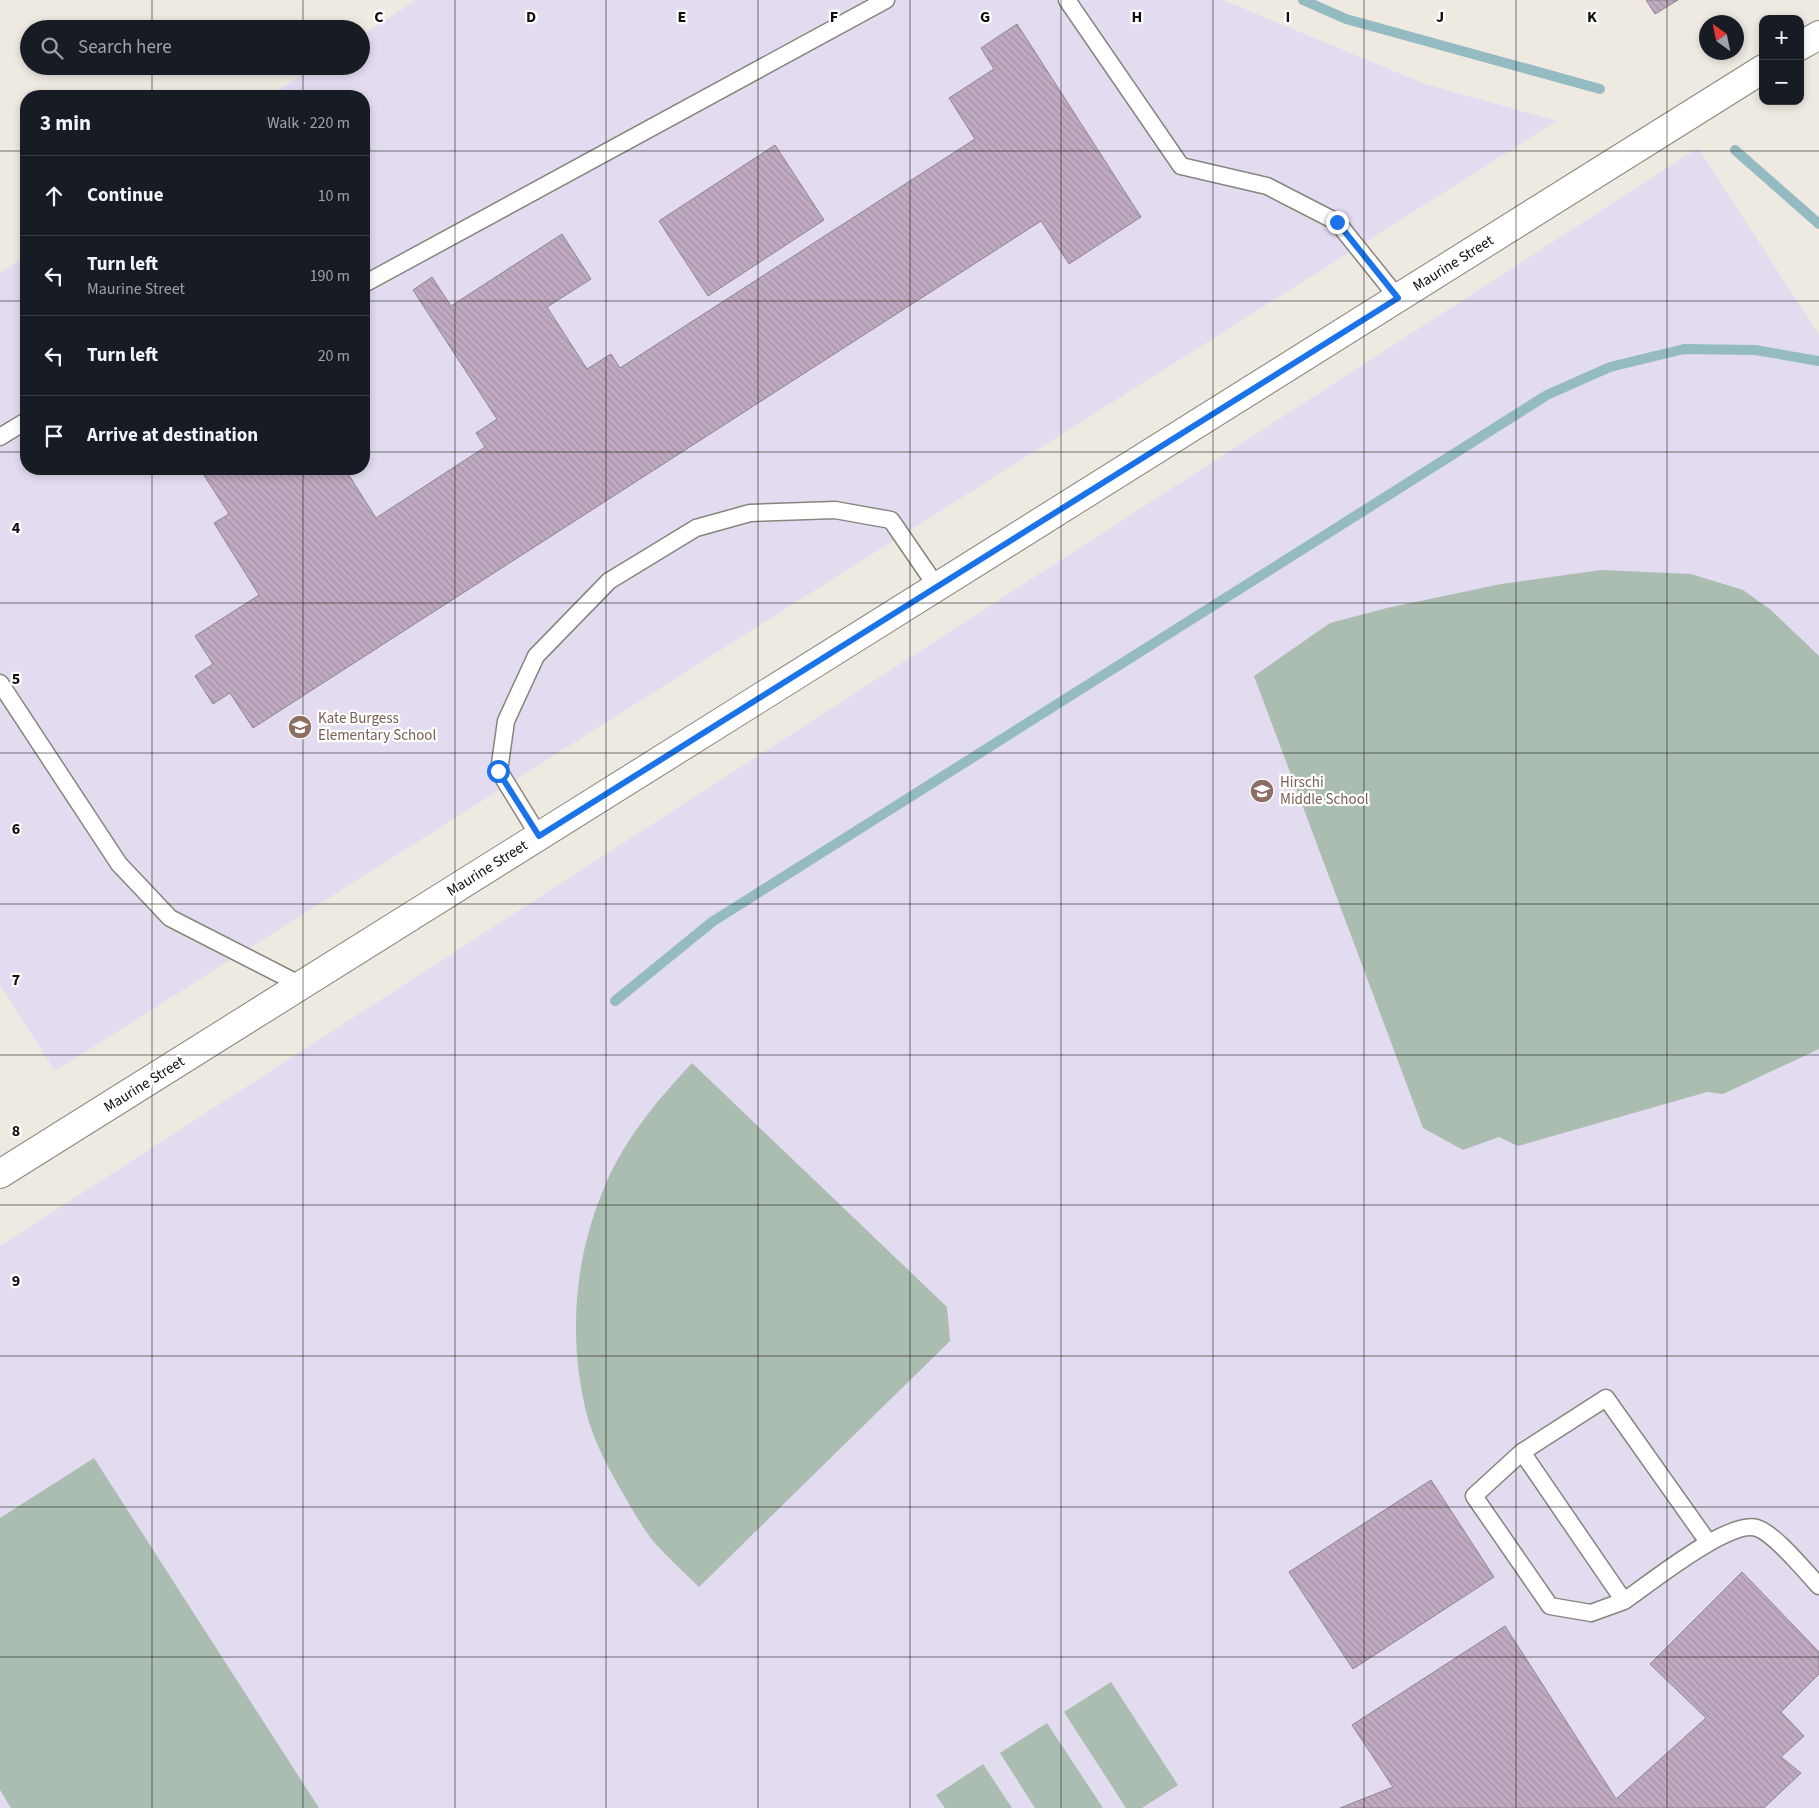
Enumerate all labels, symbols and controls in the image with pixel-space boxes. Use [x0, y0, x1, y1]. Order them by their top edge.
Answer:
text: C [374, 6, 384, 28]
text: D [526, 6, 536, 28]
text: E [678, 6, 686, 28]
text: F [830, 6, 838, 28]
text: G [980, 6, 990, 28]
text: H [1132, 6, 1142, 28]
text: I [1286, 6, 1290, 28]
text: J [1436, 6, 1444, 28]
text: K [1587, 6, 1597, 28]
north arrow [1699, 15, 1744, 60]
map controls [1759, 15, 1804, 105]
button: + [1759, 15, 1804, 60]
search box [20, 20, 370, 75]
icon: search [38, 34, 66, 62]
text: Search here [78, 34, 172, 61]
button: − [1759, 60, 1804, 105]
text: 3 min [40, 108, 91, 138]
text: Walk · 220 m [267, 112, 350, 134]
icon: ahead [40, 182, 68, 210]
text: Continue [87, 182, 164, 209]
text: 10 m [318, 185, 350, 207]
route end [1326, 211, 1349, 234]
street label: Maurine Street [1409, 230, 1498, 297]
text: Turn left [87, 251, 158, 278]
icon: left [40, 262, 68, 290]
text: 190 m [310, 265, 350, 287]
text: Maurine Street [87, 278, 185, 300]
icon: left [40, 342, 68, 370]
text: Turn left [87, 342, 158, 369]
text: 20 m [318, 345, 350, 367]
icon: arrive [40, 422, 68, 450]
text: Arrive at destination [87, 422, 258, 449]
text: 4 [12, 517, 21, 539]
text: 5 [12, 668, 20, 690]
place label: Kate Burgess Elementary School [318, 708, 436, 746]
school or university icon: Kate Burgess Elementary School [287, 714, 313, 740]
route start [487, 760, 510, 783]
place label: Hirschi Middle School [1280, 772, 1369, 810]
school or university icon: Hirschi Middle School [1249, 778, 1275, 804]
text: 6 [12, 818, 20, 840]
street label: Maurine Street [443, 835, 532, 902]
text: 7 [12, 969, 20, 991]
street label: Maurine Street [100, 1051, 189, 1118]
text: 8 [12, 1120, 20, 1142]
text: 9 [12, 1270, 20, 1292]

